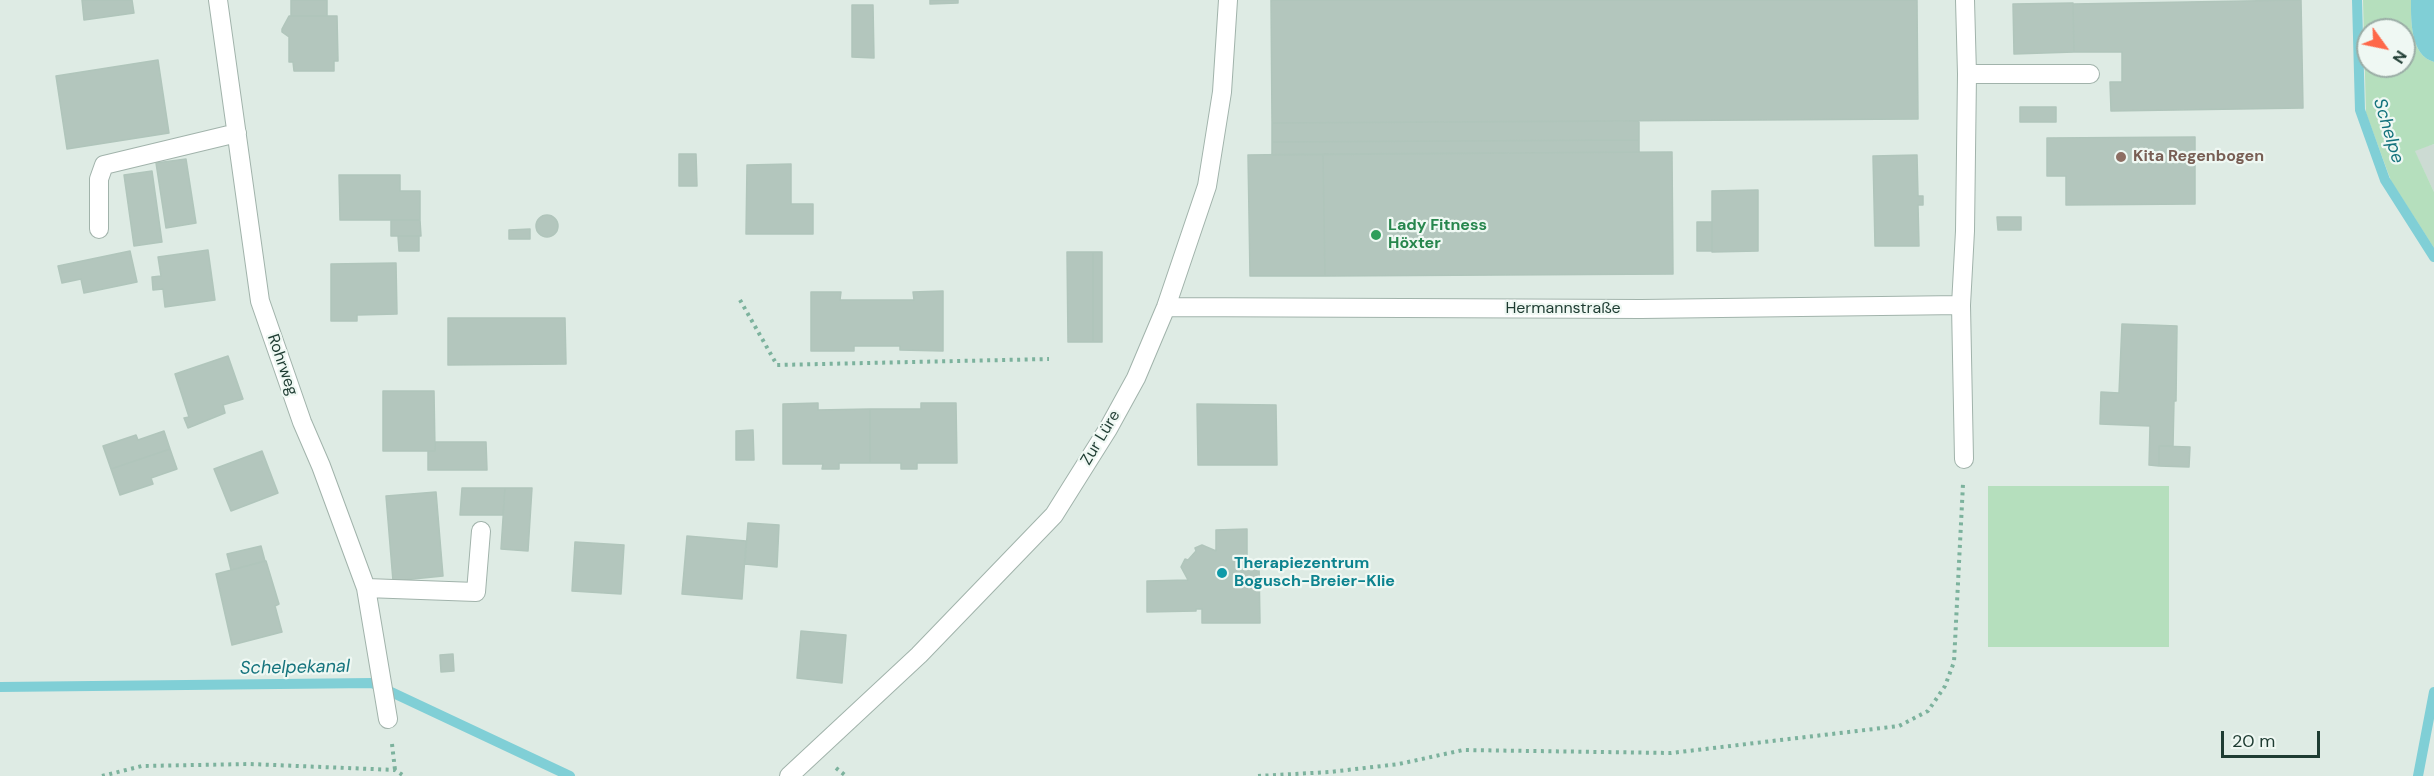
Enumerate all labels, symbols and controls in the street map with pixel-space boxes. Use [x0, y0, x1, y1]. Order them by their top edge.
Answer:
north arrow [2356, 18, 2416, 78]
text: N [2388, 46, 2412, 68]
water label: Schelpe [2368, 96, 2408, 166]
place label: Kita Regenbogen [2133, 147, 2264, 167]
marker: Kita Regenbogen [2114, 150, 2128, 164]
place label: Lady Fitness Höxter [1388, 216, 1487, 254]
marker: Lady Fitness Höxter [1369, 228, 1383, 242]
street label: Hermannstraße [1505, 299, 1621, 319]
street label: Rohrweg [263, 332, 301, 398]
street label: Zur Lüre [1077, 407, 1125, 469]
place label: Therapiezentrum Bogusch-Breier-Klie [1234, 554, 1395, 592]
marker: Therapiezentrum Bogusch-Breier-Klie [1215, 566, 1229, 580]
water label: Schelpekanal [240, 656, 350, 680]
scale bar [2224, 719, 2323, 757]
text: 20 m [2232, 729, 2275, 753]

